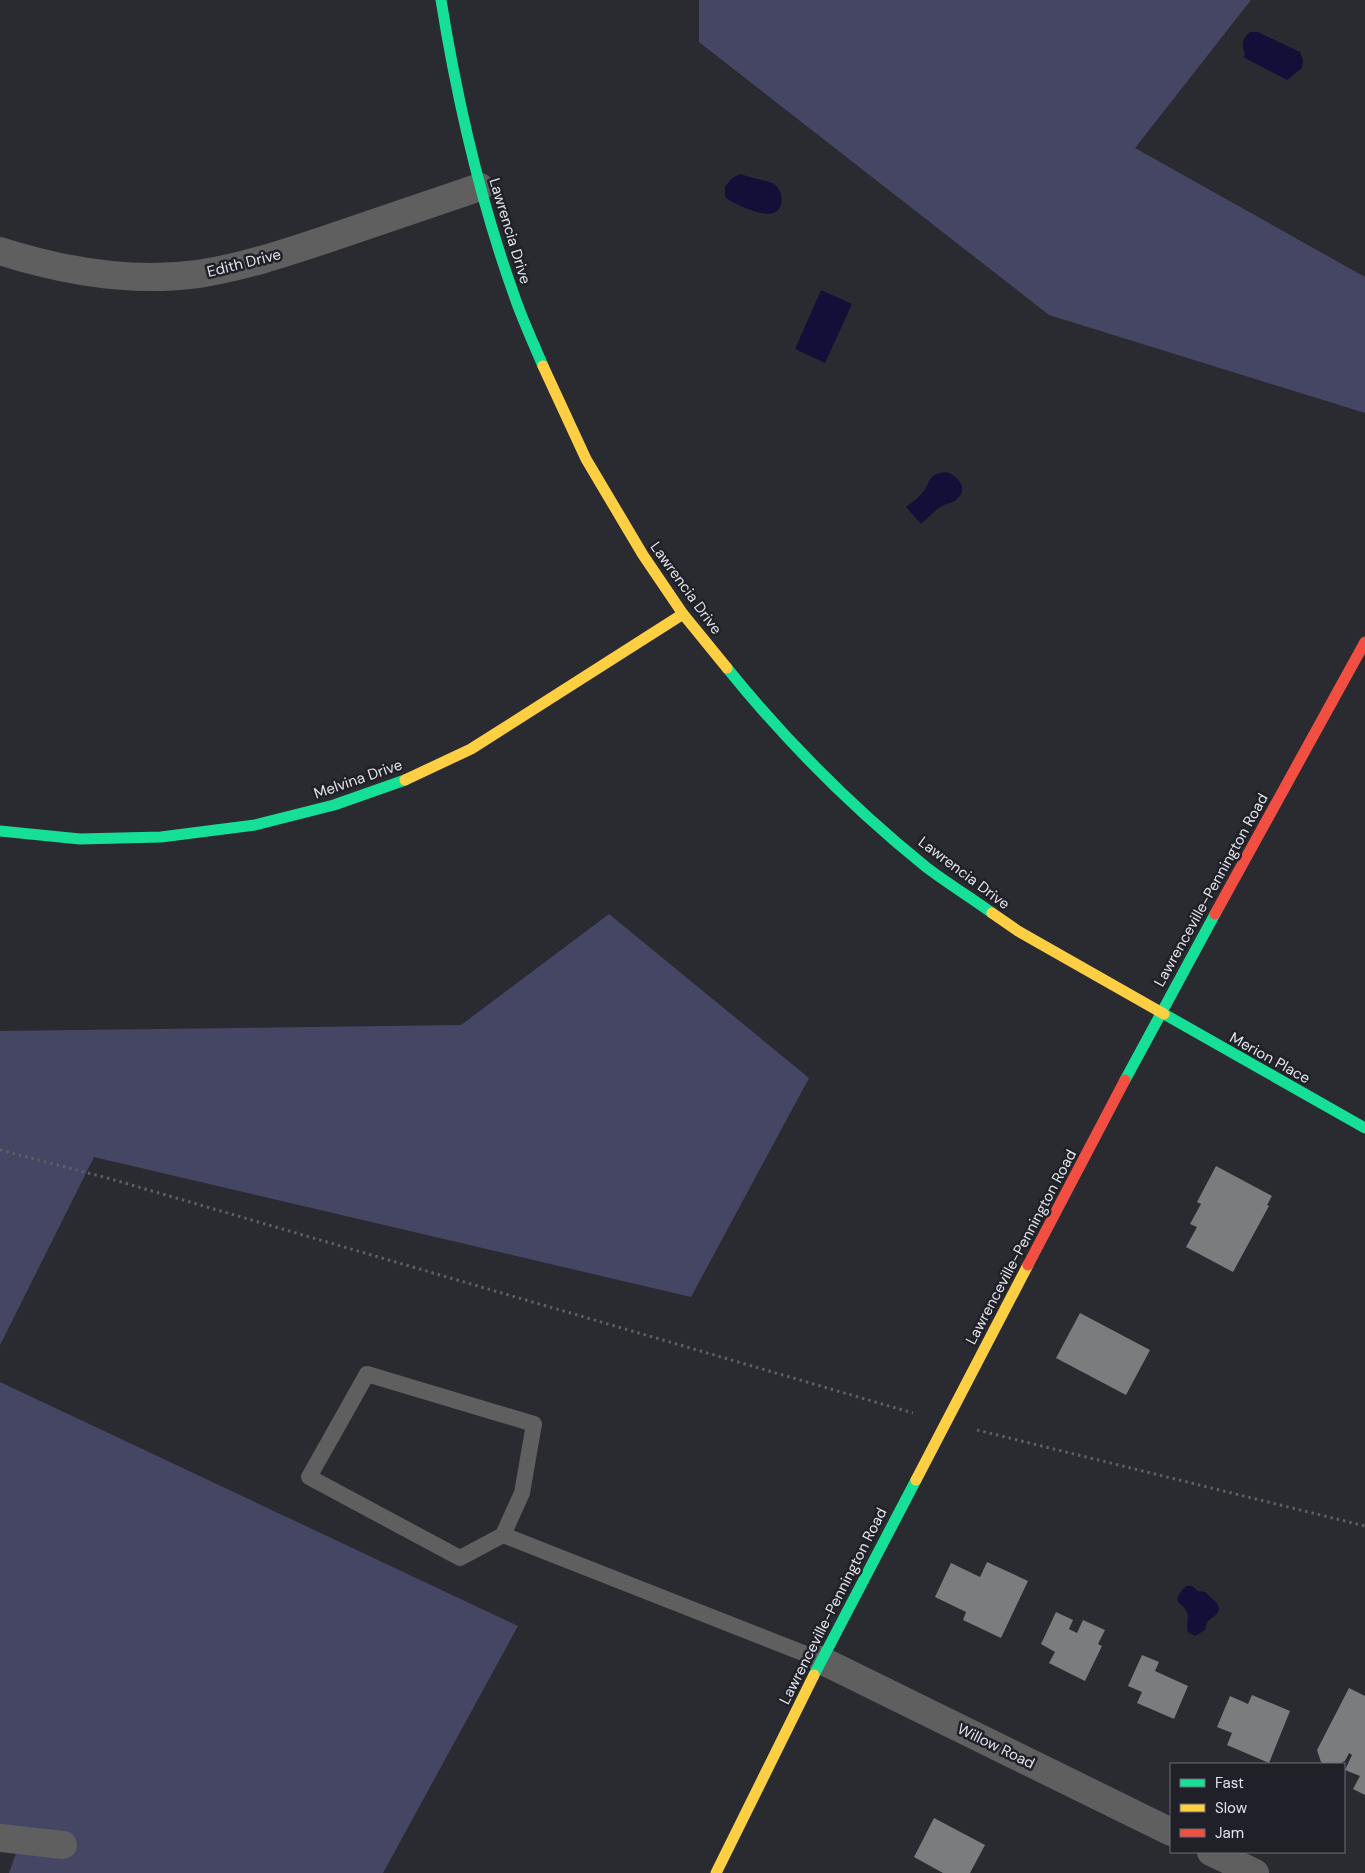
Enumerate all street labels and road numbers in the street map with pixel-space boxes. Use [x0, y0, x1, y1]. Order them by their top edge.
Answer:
street label: Lawrencia Drive [484, 176, 536, 286]
street label: Edith Drive [205, 244, 283, 282]
street label: Lawrencia Drive [646, 538, 726, 638]
street label: Melvina Drive [311, 755, 405, 803]
street label: Lawrenceville-Pennington Road [1149, 790, 1273, 990]
street label: Lawrencia Drive [914, 832, 1014, 914]
street label: Merion Place [1226, 1028, 1314, 1088]
street label: Lawrenceville-Pennington Road [961, 1146, 1081, 1348]
street label: Lawrenceville-Pennington Road [775, 1504, 891, 1708]
street label: Willow Road [954, 1719, 1038, 1773]

